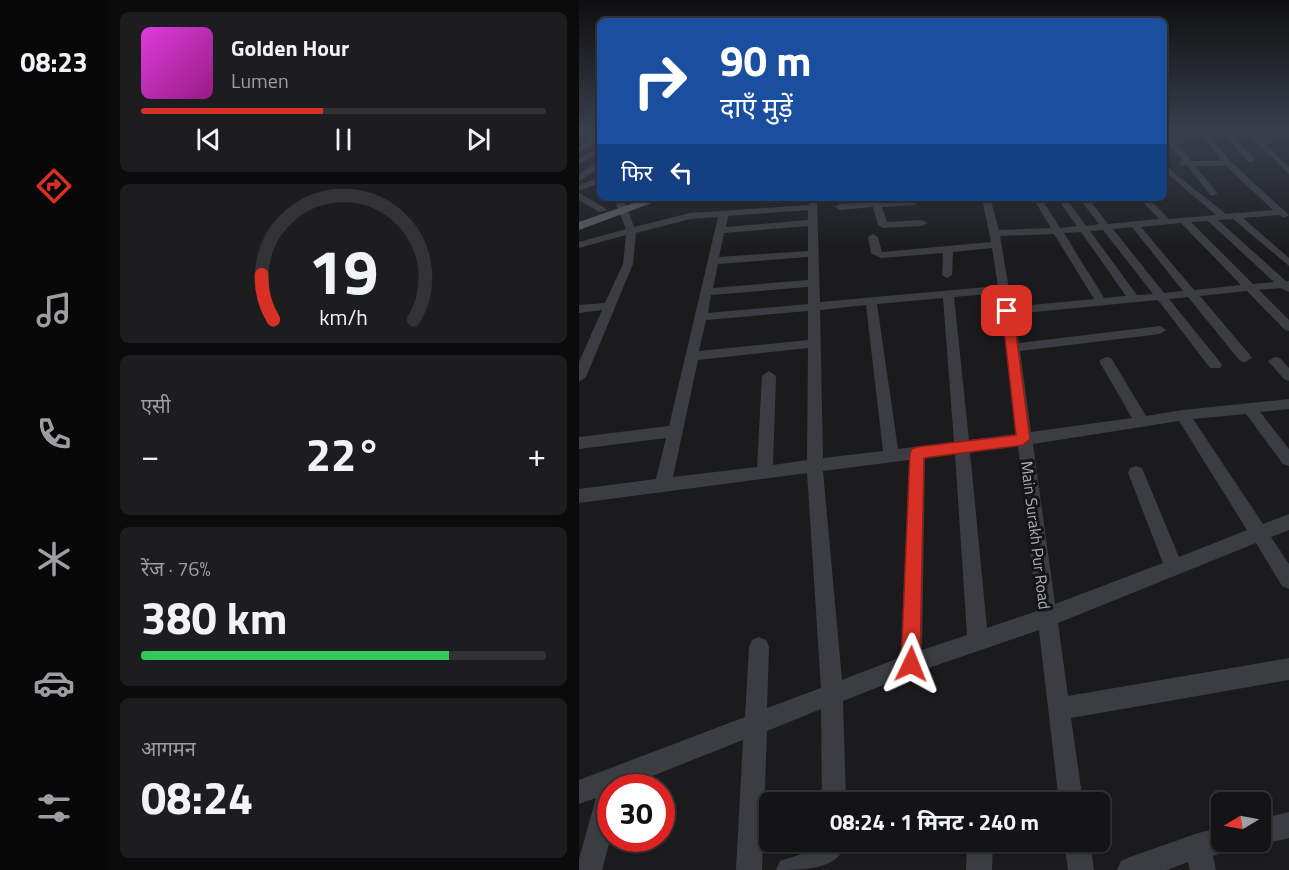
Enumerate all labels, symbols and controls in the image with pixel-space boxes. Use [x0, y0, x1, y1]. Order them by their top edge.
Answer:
text: 90 m [720, 28, 812, 92]
text: Golden Hour [231, 31, 349, 65]
text: 08:23 [20, 41, 88, 82]
icon: right [621, 42, 699, 120]
text: Lumen [231, 65, 289, 96]
text: दाएँ मुड़ें [720, 86, 793, 127]
icon: previous [192, 123, 225, 156]
icon: pause [327, 123, 360, 156]
icon: next [462, 123, 495, 156]
text: फिर [621, 156, 653, 190]
icon: left [665, 156, 698, 189]
icon: directions [33, 165, 75, 207]
text: 19 [309, 224, 378, 319]
pin [981, 285, 1032, 336]
icon: music [33, 289, 75, 331]
icon: arrive [990, 294, 1023, 327]
text: km/h [319, 302, 368, 334]
text: एसी [141, 390, 171, 421]
icon: phone [33, 413, 75, 455]
text: 22° [306, 420, 381, 488]
text: − [141, 430, 159, 480]
text: + [528, 430, 546, 480]
street label: Main Surakh Pur Road [1015, 459, 1057, 611]
icon: climate [33, 538, 75, 580]
text: रेंज · 76% [141, 553, 211, 584]
text: 380 km [141, 583, 287, 651]
position arrow [879, 632, 943, 696]
icon: car [33, 662, 75, 704]
text: आगमन [141, 733, 196, 764]
text: 08:24 [141, 763, 253, 831]
speed limit sign: 30 [597, 774, 675, 852]
icon: filters [33, 787, 75, 829]
north arrow [1211, 792, 1271, 852]
map controls [1211, 792, 1271, 852]
text: 08:24 · 1 मिनट · 240 m [830, 805, 1039, 839]

